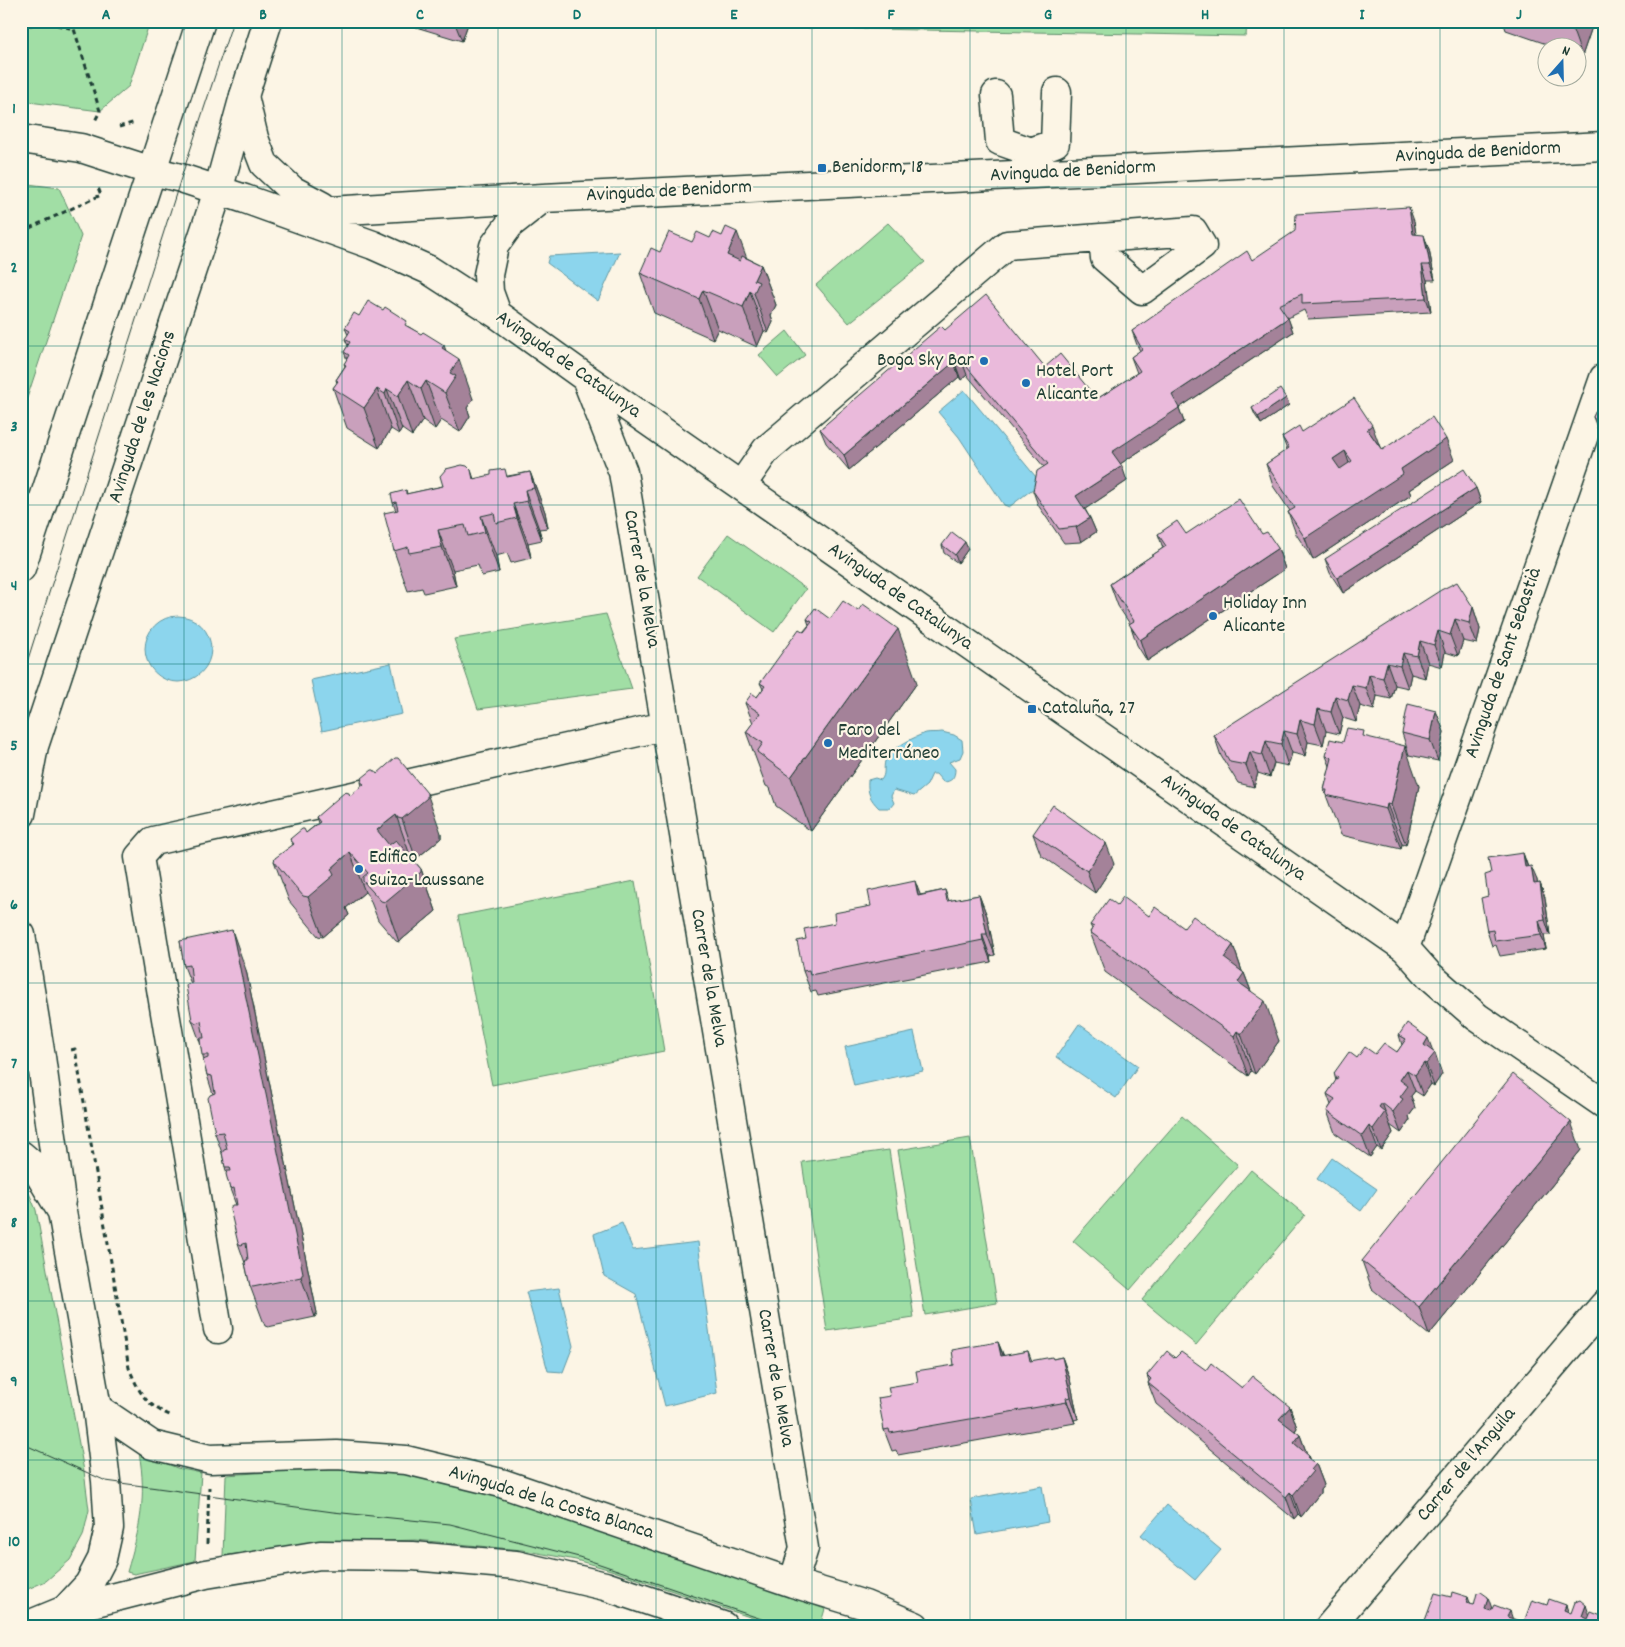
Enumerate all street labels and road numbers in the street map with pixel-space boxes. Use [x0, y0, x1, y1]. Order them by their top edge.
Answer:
street label: Avinguda de Benidorm [1394, 135, 1562, 171]
street label: Avinguda de Benidorm [989, 154, 1157, 190]
street label: Avinguda de Benidorm [585, 174, 753, 210]
street label: Avinguda de Catalunya [490, 304, 647, 426]
street label: Avinguda de les Nacions [102, 327, 184, 507]
street label: Carrer de la Melva [615, 508, 667, 651]
street label: Avinguda de Catalunya [822, 536, 979, 658]
street label: Avinguda de Sant Sebastià [1458, 564, 1550, 762]
street label: Avinguda de Catalunya [1155, 767, 1312, 889]
street label: Carrer de la Melva [682, 907, 734, 1050]
street label: Carrer de la Melva [749, 1307, 801, 1450]
street label: Carrer de l'Anguila [1411, 1401, 1524, 1528]
street label: Avinguda de la Costa Blanca [445, 1458, 658, 1548]

